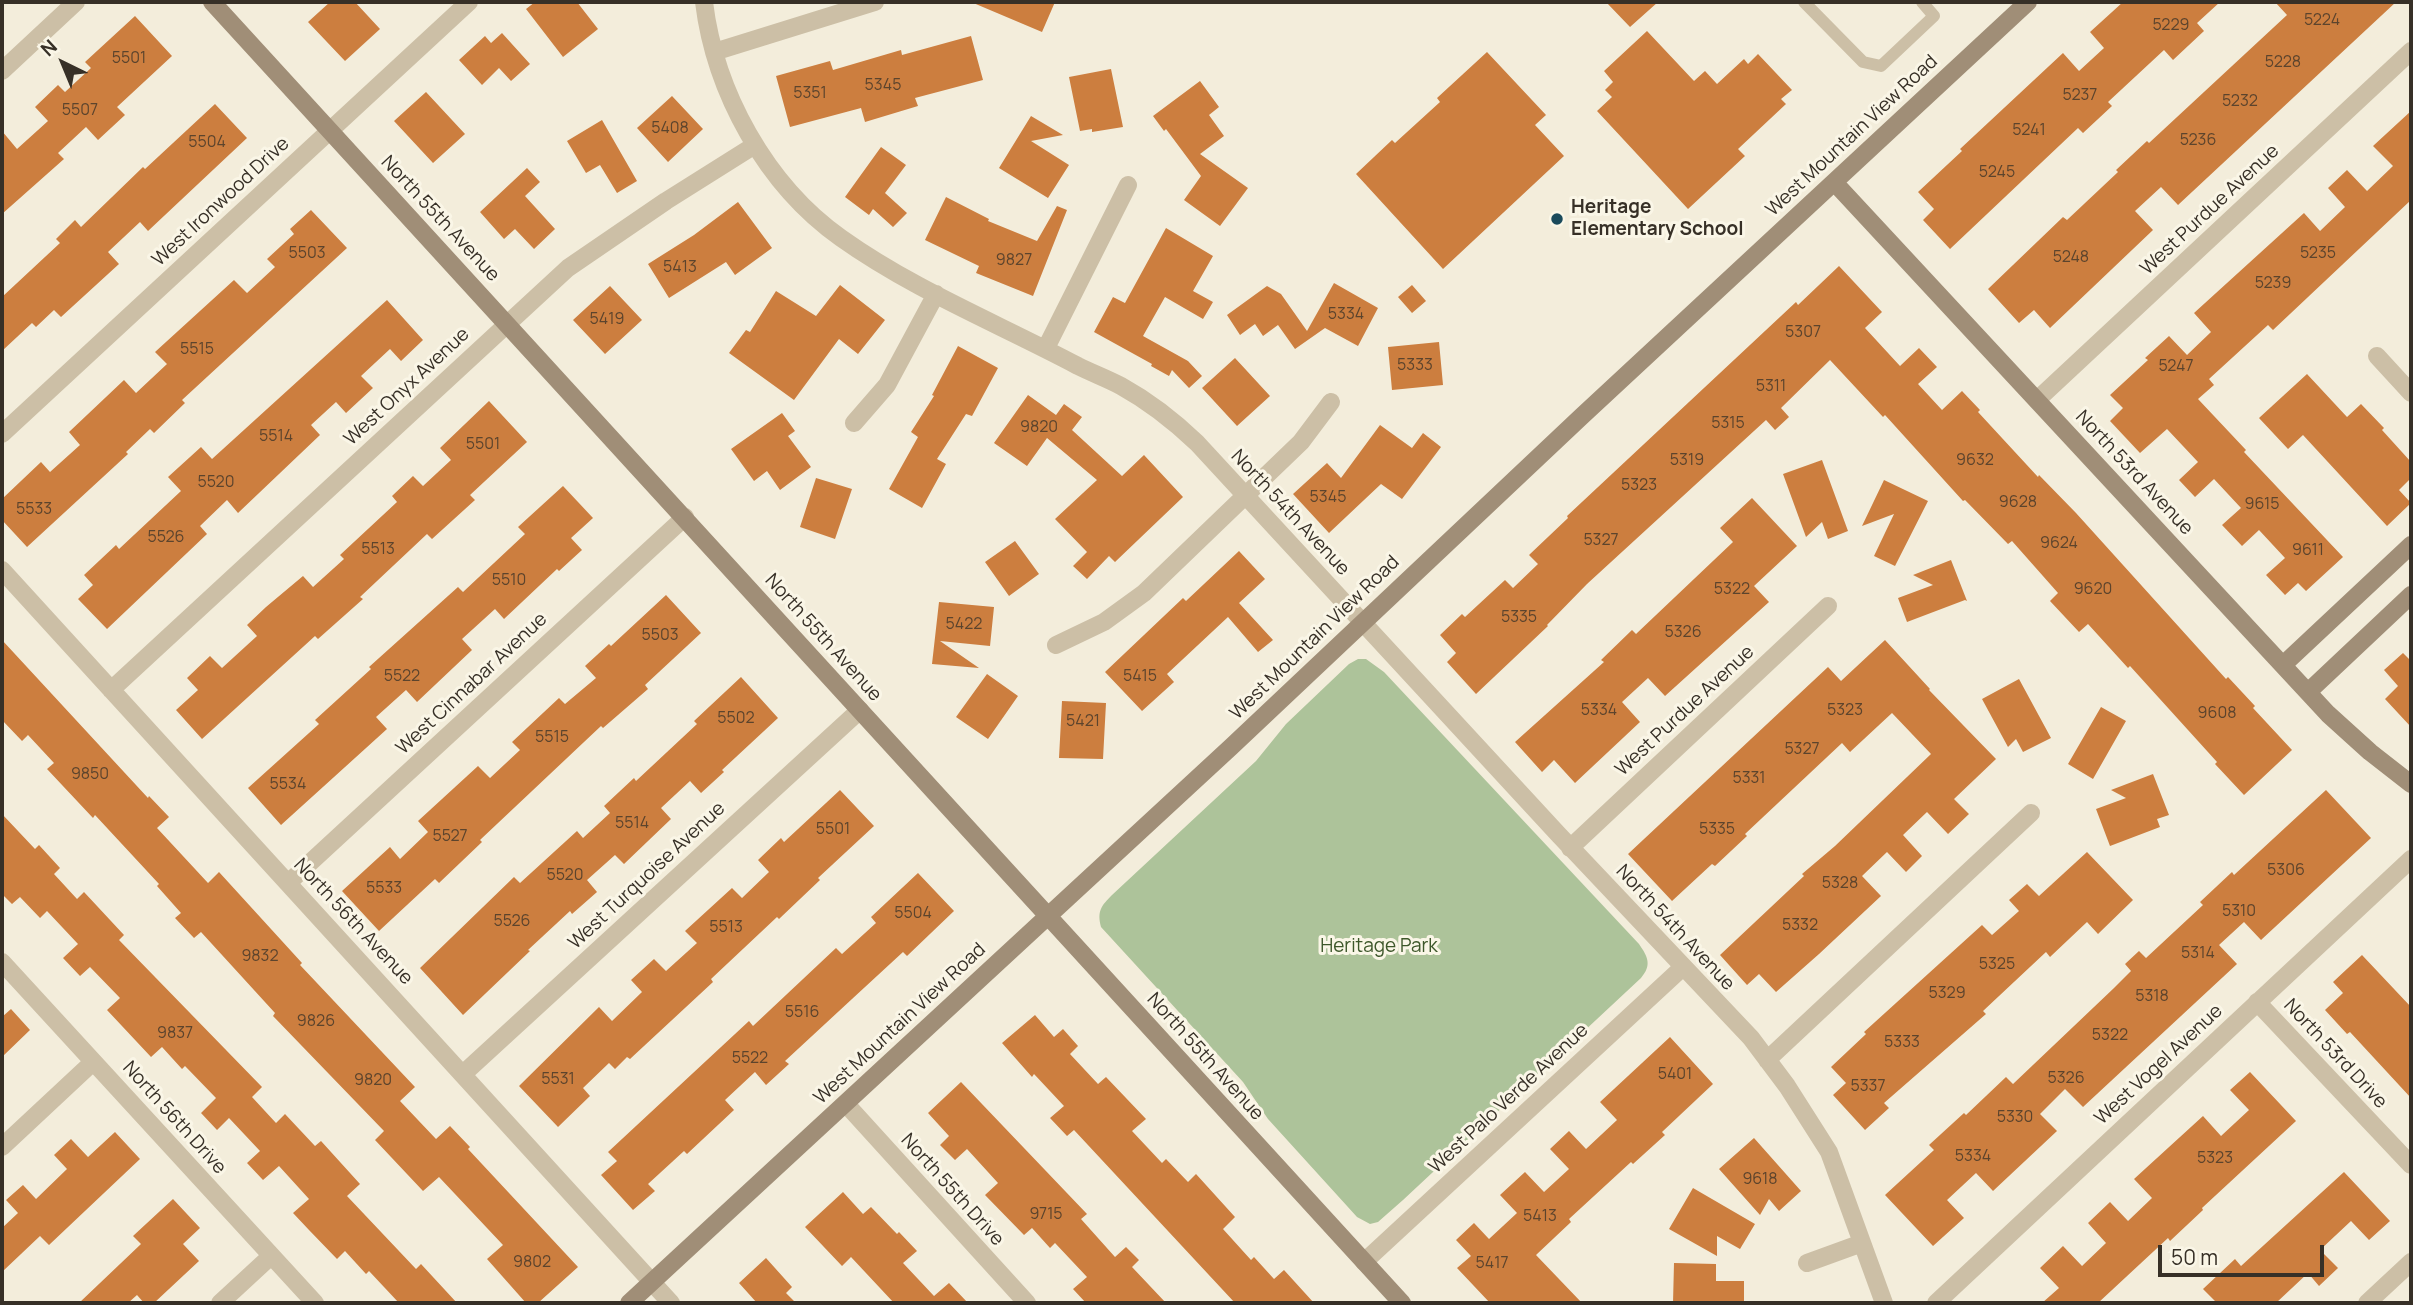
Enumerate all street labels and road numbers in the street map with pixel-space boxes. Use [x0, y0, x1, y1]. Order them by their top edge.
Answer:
street label: West Mountain View Road [1761, 51, 1943, 221]
street label: West Ironwood Drive [148, 133, 294, 271]
street label: West Purdue Avenue [2136, 140, 2284, 280]
street label: North 55th Avenue [376, 151, 504, 287]
street label: West Onyx Avenue [340, 323, 474, 451]
street label: North 53rd Avenue [2070, 406, 2198, 540]
street label: North 54th Avenue [1226, 445, 1354, 581]
street label: West Mountain View Road [1226, 551, 1404, 725]
street label: North 55th Avenue [760, 570, 886, 706]
street label: West Cinnabar Avenue [392, 608, 552, 760]
street label: West Purdue Avenue [1611, 641, 1759, 781]
street label: West Turquoise Avenue [564, 797, 730, 955]
street label: North 56th Avenue [289, 854, 417, 990]
street label: North 54th Avenue [1611, 860, 1739, 996]
street label: West Mountain View Road [809, 939, 991, 1109]
street label: North 55th Avenue [1142, 989, 1268, 1125]
street label: North 53rd Drive [2278, 995, 2392, 1113]
street label: West Vogel Avenue [2090, 1000, 2228, 1130]
street label: West Palo Verde Avenue [1425, 1019, 1593, 1179]
street label: North 56th Drive [117, 1057, 231, 1179]
street label: North 55th Drive [896, 1129, 1008, 1251]

